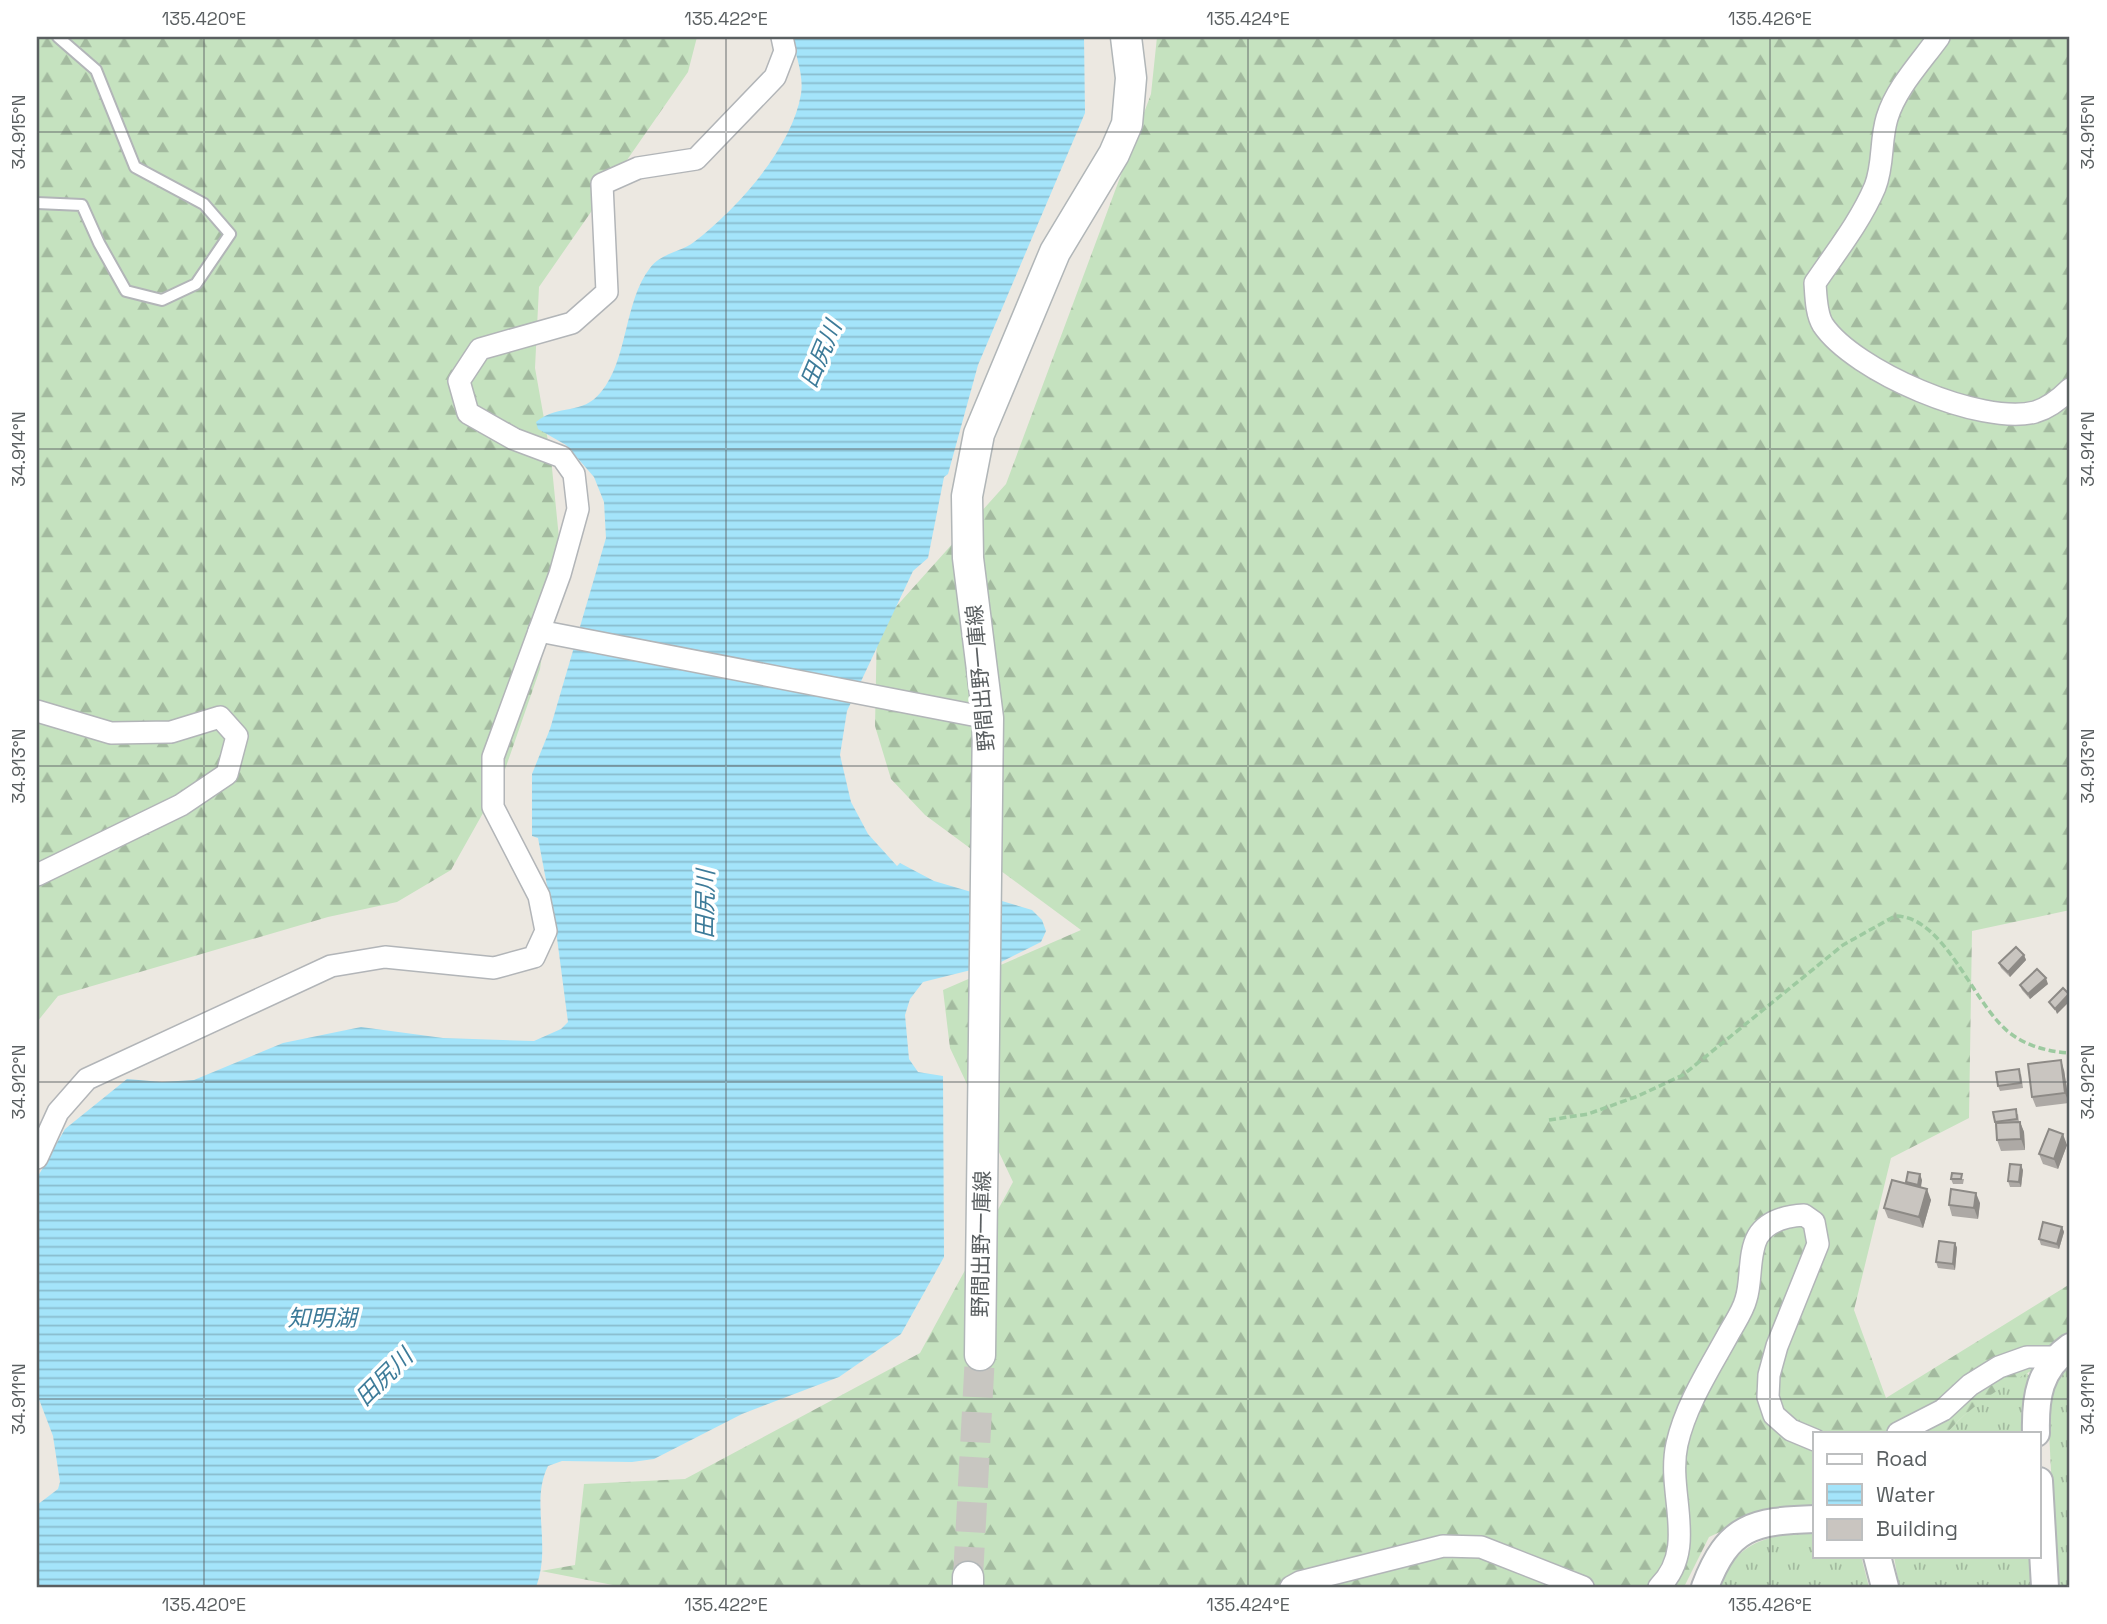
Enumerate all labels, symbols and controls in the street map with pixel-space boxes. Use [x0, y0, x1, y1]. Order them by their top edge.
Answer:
text: 135.420°E [162, 7, 246, 30]
text: 135.422°E [684, 7, 768, 30]
text: 135.424°E [1206, 7, 1290, 30]
text: 135.426°E [1728, 7, 1812, 30]
text: 34.915°N [7, 95, 30, 169]
text: 34.915°N [2076, 95, 2099, 169]
water label: 田尻川 [794, 314, 849, 392]
text: 34.914°N [7, 411, 30, 487]
text: 34.914°N [2076, 411, 2099, 487]
street label: 野間出野一庫線 [960, 604, 1000, 752]
text: 34.913°N [7, 729, 30, 803]
text: 34.913°N [2076, 729, 2099, 803]
water label: 田尻川 [689, 866, 721, 939]
text: 34.912°N [7, 1045, 30, 1119]
text: 34.912°N [2076, 1045, 2099, 1119]
street label: 野間出野一庫線 [966, 1170, 996, 1318]
water label: 知明湖 [288, 1303, 360, 1333]
water label: 田尻川 [349, 1340, 421, 1412]
text: 34.911°N [7, 1363, 30, 1435]
text: 34.911°N [2076, 1363, 2099, 1435]
legend [1813, 1432, 2040, 1558]
text: Road [1876, 1445, 1928, 1472]
text: Water [1876, 1481, 1935, 1508]
text: Building [1876, 1515, 1958, 1542]
text: 135.420°E [162, 1593, 246, 1616]
text: 135.422°E [684, 1593, 768, 1616]
text: 135.424°E [1206, 1593, 1290, 1616]
text: 135.426°E [1728, 1593, 1812, 1616]

